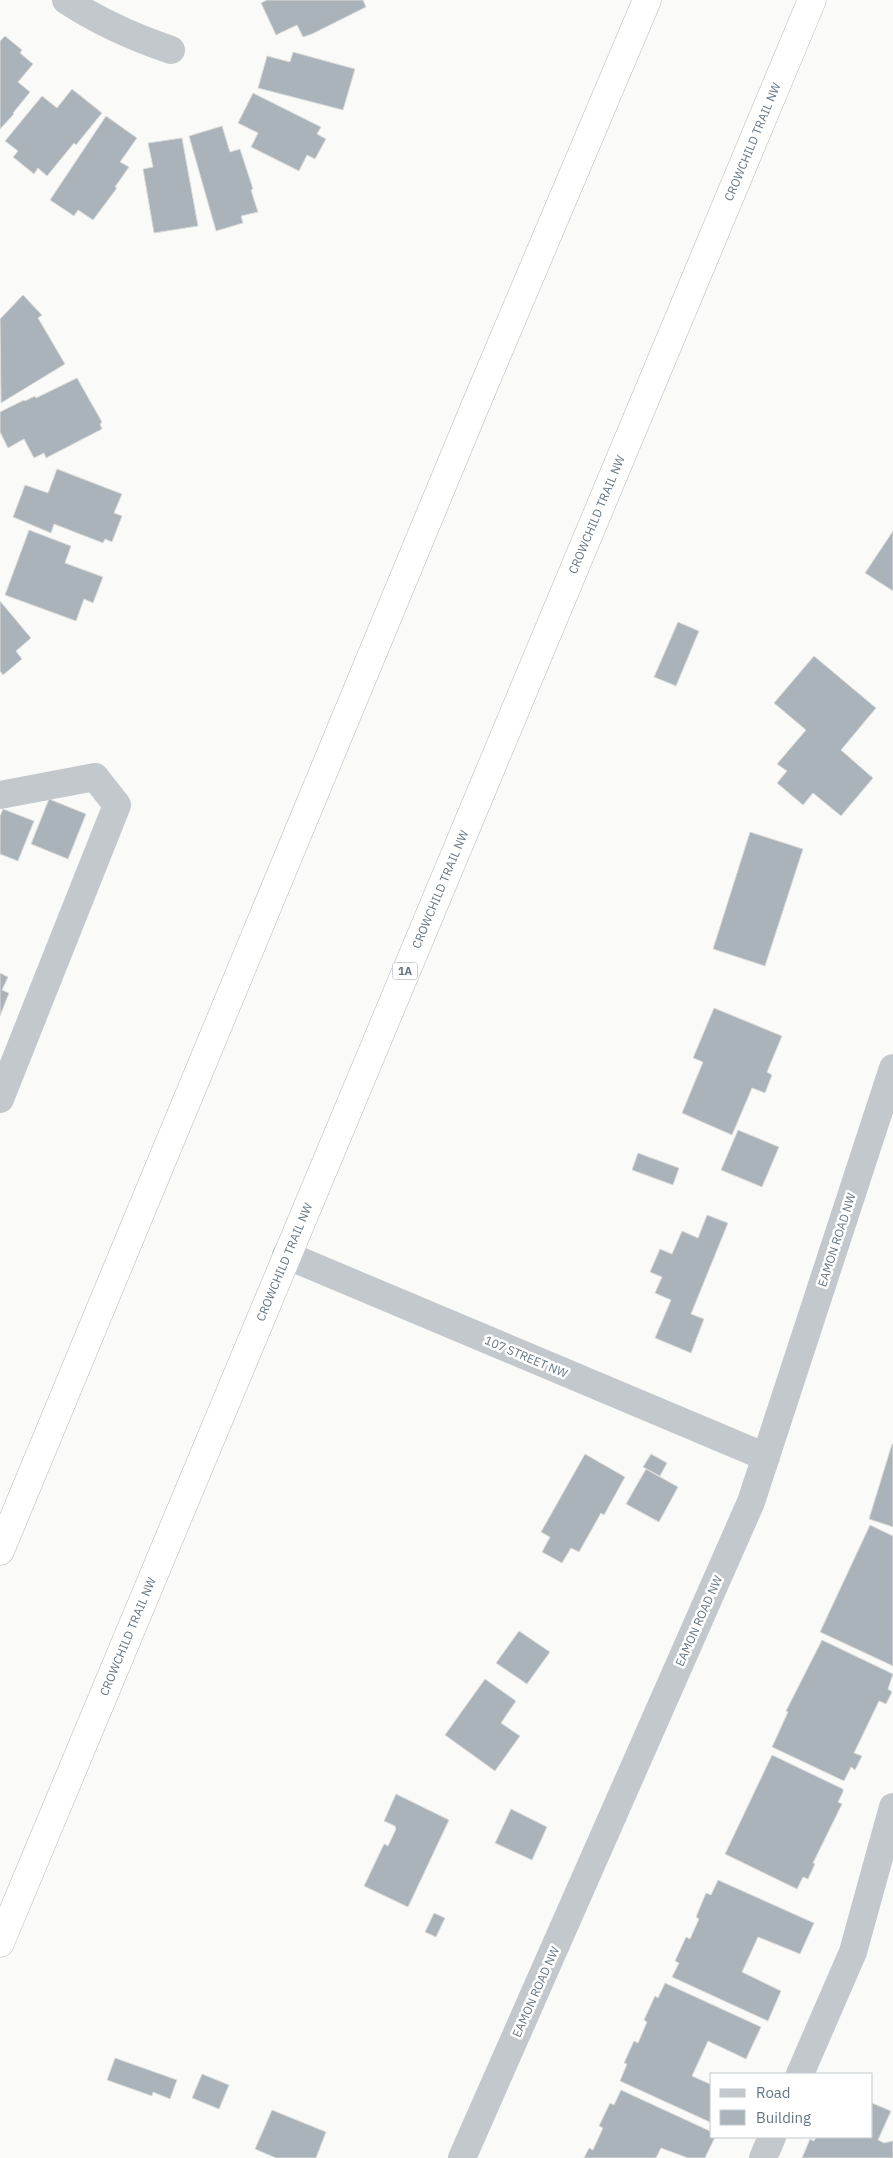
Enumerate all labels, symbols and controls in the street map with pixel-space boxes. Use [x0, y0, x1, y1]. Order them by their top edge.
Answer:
street label: CROWCHILD TRAIL NW [721, 80, 784, 203]
street label: CROWCHILD TRAIL NW [565, 453, 628, 576]
street label: CROWCHILD TRAIL NW [408, 827, 471, 951]
road number: 1A [392, 962, 418, 979]
street label: EAMON ROAD NW [814, 1191, 859, 1289]
street label: CROWCHILD TRAIL NW [253, 1200, 316, 1323]
street label: 107 STREET NW [482, 1332, 570, 1381]
street label: EAMON ROAD NW [672, 1573, 725, 1669]
street label: CROWCHILD TRAIL NW [96, 1575, 159, 1698]
street label: EAMON ROAD NW [509, 1944, 562, 2040]
legend [710, 2073, 873, 2138]
text: Road [756, 2083, 791, 2102]
text: Building [756, 2108, 811, 2127]

